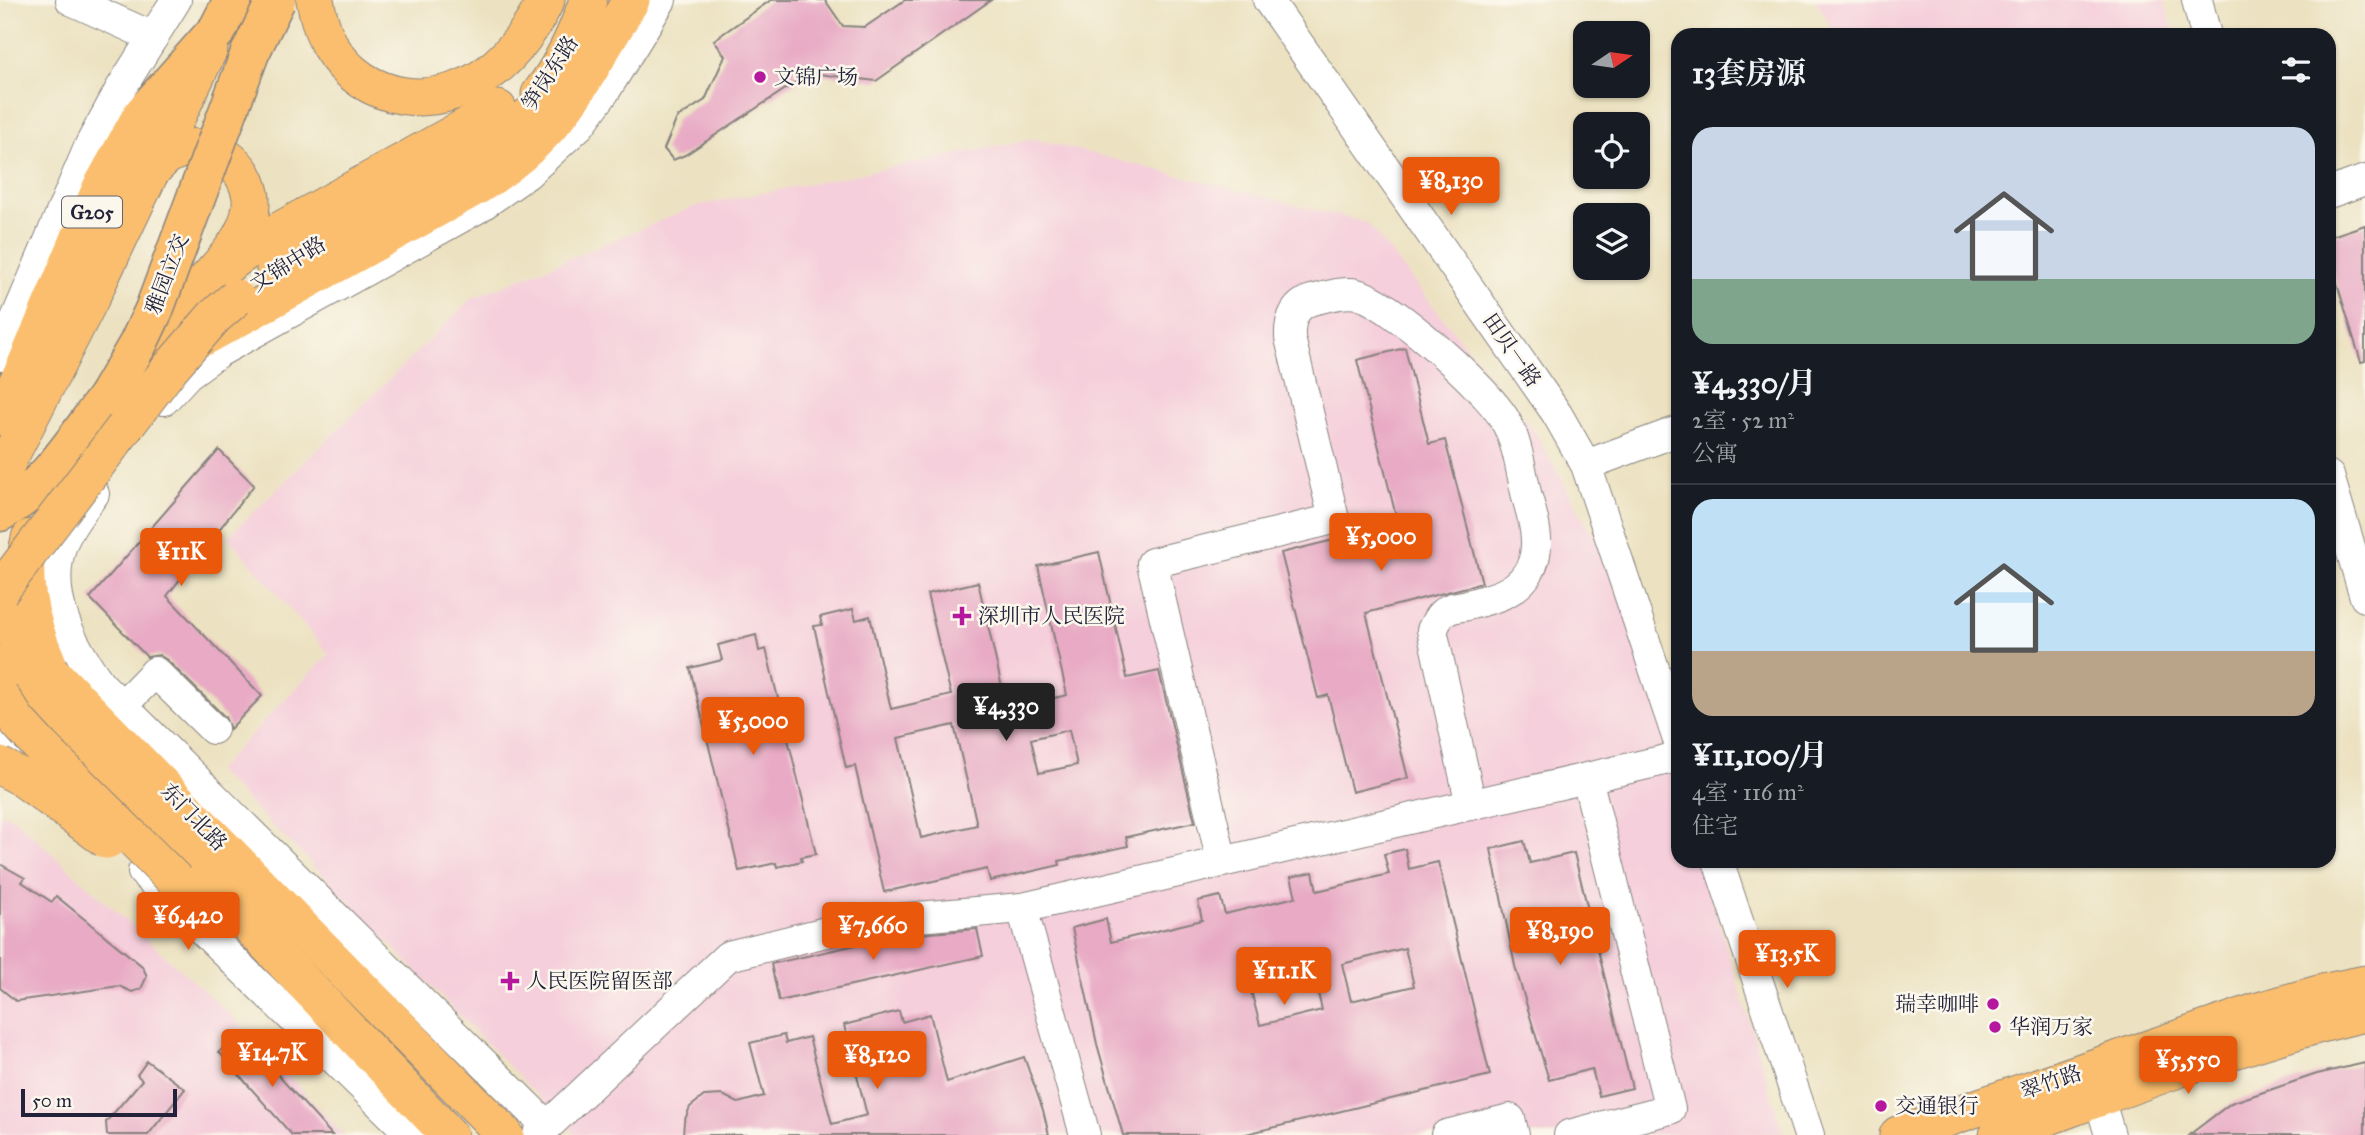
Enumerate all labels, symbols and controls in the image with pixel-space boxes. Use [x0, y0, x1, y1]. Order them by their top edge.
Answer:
north arrow [1573, 21, 1650, 98]
map controls [1573, 21, 1650, 280]
street label: 笋岗东路 [516, 31, 584, 115]
icon: filters [2277, 51, 2315, 89]
text: 13套房源 [1692, 55, 1806, 91]
place label: 文锦广场 [774, 64, 858, 90]
marker: 文锦广场 [752, 69, 768, 85]
button: locate [1573, 112, 1650, 189]
pin: ¥8,130 [1394, 158, 1508, 217]
text: ¥8,130 [1419, 166, 1483, 194]
icon: home [1941, 173, 2067, 299]
road number: G205 [62, 196, 122, 228]
button: layers [1573, 203, 1650, 280]
street label: 雅园立交 [140, 230, 194, 318]
street label: 文锦中路 [245, 231, 331, 297]
street label: 田贝一路 [1477, 308, 1547, 392]
text: ¥4,330/月 [1692, 365, 1816, 401]
text: 2室 · 52 m² [1692, 406, 1794, 434]
text: 公寓 [1692, 439, 1738, 467]
pin: ¥5,000 [1324, 514, 1438, 573]
text: ¥5,000 [1345, 522, 1417, 550]
pin: ¥11K [140, 528, 222, 588]
text: ¥11K [156, 537, 206, 565]
icon: home [1941, 545, 2067, 671]
place label: 深圳市人民医院 [978, 603, 1125, 629]
marker: 深圳市人民医院 [952, 606, 972, 626]
pin: ¥4,330 [949, 684, 1063, 743]
text: ¥4,330 [973, 692, 1039, 720]
pin: ¥5,000 [696, 698, 810, 757]
text: ¥5,000 [717, 706, 789, 734]
text: ¥11,100/月 [1692, 737, 1828, 773]
street label: 东门北路 [155, 778, 233, 856]
text: 4室 · 116 m² [1692, 778, 1804, 806]
text: 住宅 [1692, 811, 1738, 839]
pin: ¥6,420 [131, 892, 245, 952]
text: ¥6,420 [153, 901, 223, 929]
pin: ¥7,660 [816, 902, 930, 962]
pin: ¥8,190 [1503, 908, 1617, 967]
text: ¥7,660 [838, 911, 908, 939]
text: ¥8,190 [1526, 916, 1594, 944]
pin: ¥13.5K [1730, 930, 1844, 990]
text: ¥13.5K [1755, 939, 1819, 967]
pin: ¥11.1K [1227, 948, 1341, 1007]
text: ¥11.1K [1252, 956, 1316, 984]
place label: 人民医院留医部 [526, 968, 673, 994]
marker: 人民医院留医部 [500, 971, 520, 991]
place label: 瑞幸咖啡 [1895, 991, 1979, 1017]
marker: 瑞幸咖啡 [1985, 996, 2001, 1012]
place label: 华润万家 [2009, 1014, 2093, 1040]
marker: 华润万家 [1987, 1019, 2003, 1035]
pin: ¥14.7K [215, 1030, 329, 1089]
pin: ¥8,120 [820, 1032, 934, 1091]
pin: ¥5,550 [2131, 1036, 2245, 1096]
text: ¥14.7K [237, 1038, 307, 1066]
text: ¥8,120 [843, 1040, 911, 1068]
text: ¥5,550 [2155, 1045, 2221, 1073]
street label: 翠竹路 [2017, 1059, 2085, 1105]
scale bar [21, 1086, 177, 1118]
text: 50 m [32, 1089, 72, 1112]
place label: 交通银行 [1895, 1093, 1979, 1119]
marker: 交通银行 [1873, 1098, 1889, 1114]

